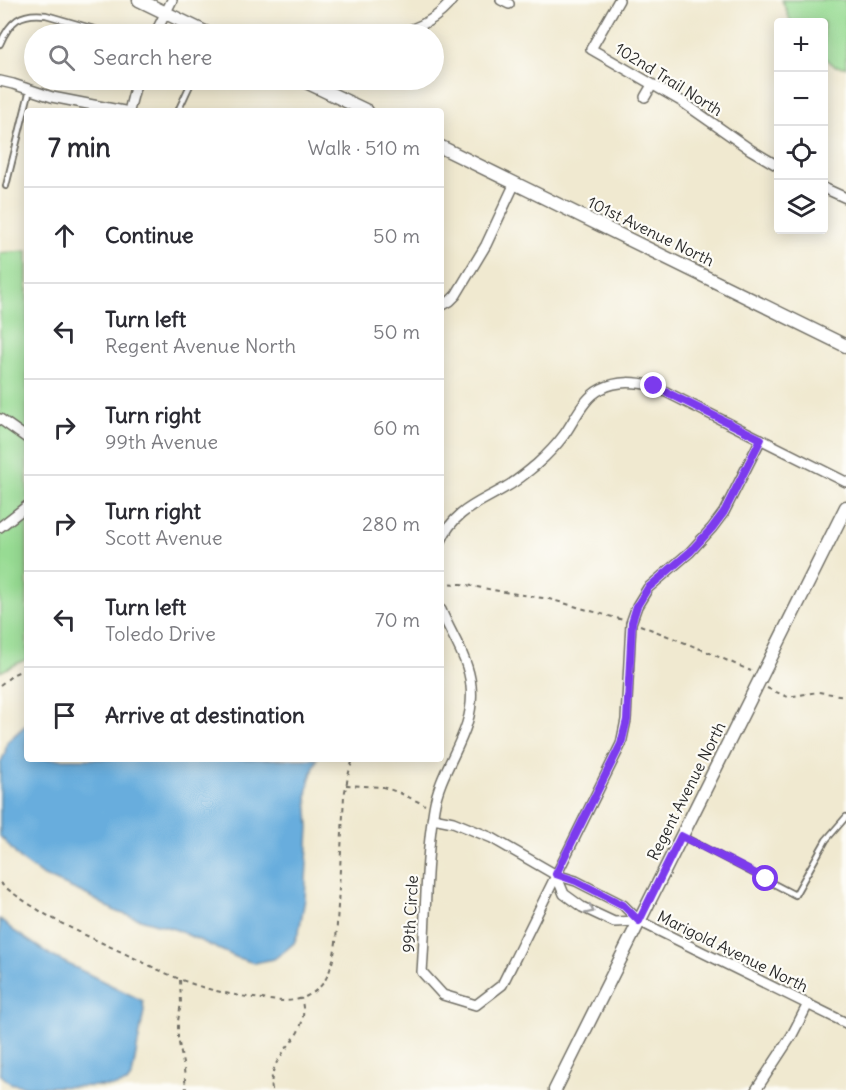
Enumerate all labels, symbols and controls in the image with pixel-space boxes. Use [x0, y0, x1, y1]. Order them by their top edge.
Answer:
map controls [774, 18, 828, 234]
button: + [774, 18, 828, 72]
search box [24, 24, 444, 90]
street label: 102nd Trail North [612, 38, 726, 120]
icon: search [45, 41, 78, 74]
text: Search here [93, 43, 212, 71]
button: − [774, 72, 828, 126]
button: locate [774, 126, 828, 180]
text: 7 min [48, 131, 111, 164]
text: Walk · 510 m [308, 135, 420, 160]
button: layers [774, 180, 828, 234]
street label: 101st Avenue North [585, 192, 717, 270]
icon: ahead [48, 219, 81, 252]
text: Continue [105, 221, 194, 249]
text: 50 m [373, 223, 420, 248]
text: Turn left [105, 305, 186, 333]
icon: left [48, 315, 81, 348]
text: 50 m [373, 319, 420, 344]
text: Regent Avenue North [105, 333, 296, 358]
route end [640, 372, 666, 398]
text: Turn right [105, 401, 201, 429]
icon: right [48, 411, 81, 444]
text: 60 m [373, 415, 420, 440]
text: 99th Avenue [105, 429, 218, 454]
text: Turn right [105, 497, 201, 525]
icon: right [48, 507, 81, 540]
text: 280 m [362, 511, 420, 536]
text: Scott Avenue [105, 525, 223, 550]
text: Turn left [105, 593, 186, 621]
icon: left [48, 603, 81, 636]
text: 70 m [375, 607, 420, 632]
text: Toledo Drive [105, 621, 216, 646]
icon: arrive [48, 699, 81, 732]
text: Arrive at destination [105, 701, 305, 729]
street label: Regent Avenue North [642, 718, 730, 864]
route start [752, 865, 778, 891]
street label: 99th Circle [398, 875, 422, 953]
one-way arrow [583, 903, 594, 915]
street label: Marigold Avenue North [654, 906, 812, 996]

